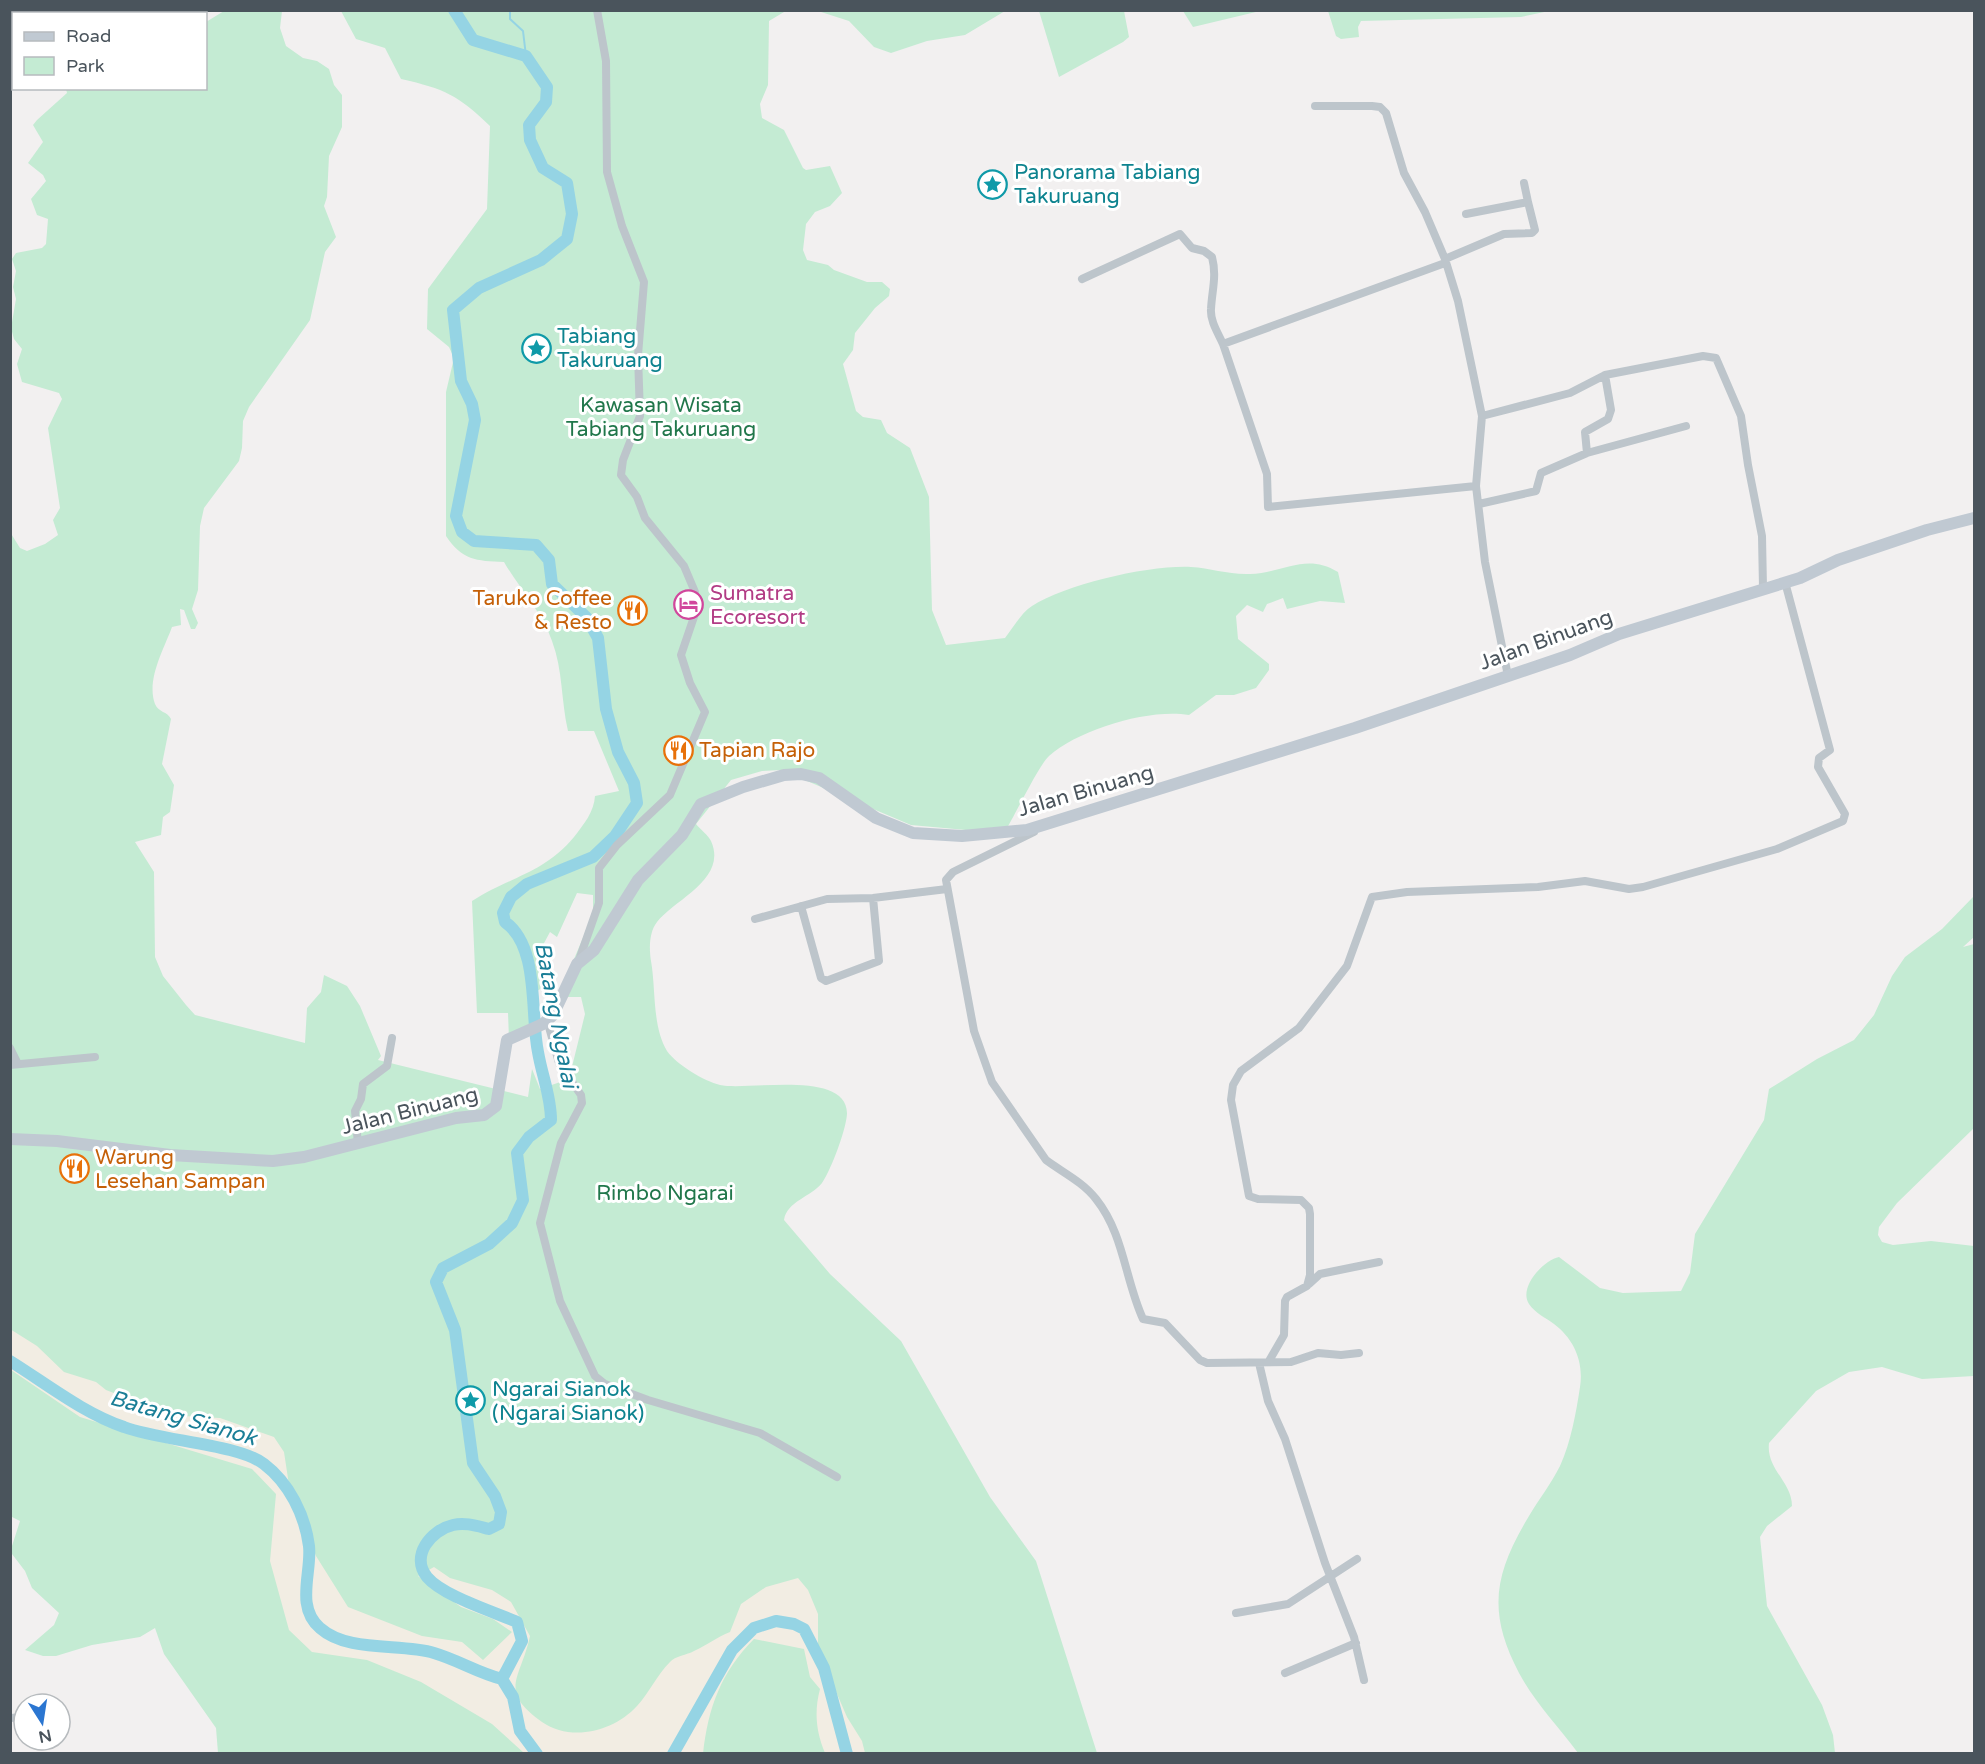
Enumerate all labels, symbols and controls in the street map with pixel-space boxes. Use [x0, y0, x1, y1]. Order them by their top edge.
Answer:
legend [12, 12, 207, 90]
text: Road [66, 25, 111, 47]
text: Park [66, 55, 105, 77]
place label: Panorama Tabiang Takuruang [1014, 160, 1201, 209]
place icon: Panorama Tabiang Takuruang [977, 168, 1009, 200]
place label: Tabiang Takuruang [557, 324, 663, 373]
place icon: Tabiang Takuruang [520, 332, 552, 364]
park label: Kawasan Wisata Tabiang Takuruang [566, 393, 756, 442]
place label: Sumatra Ecoresort [710, 581, 806, 630]
place label: Taruko Coffee & Resto [472, 586, 612, 635]
hotel icon: Sumatra Ecoresort [673, 589, 705, 621]
restaurant icon: Taruko Coffee & Resto [617, 594, 649, 626]
street label: Jalan Binuang [1476, 604, 1616, 676]
restaurant icon: Tapian Rajo [662, 734, 694, 766]
place label: Tapian Rajo [699, 738, 815, 763]
street label: Jalan Binuang [1015, 760, 1157, 822]
water label: Batang Ngalai [529, 940, 583, 1093]
street label: Jalan Binuang [339, 1082, 481, 1140]
place label: Warung Lesehan Sampan [95, 1145, 266, 1194]
restaurant icon: Warung Lesehan Sampan [58, 1153, 90, 1185]
park label: Rimbo Ngarai [596, 1181, 734, 1206]
place label: Ngarai Sianok (Ngarai Sianok) [492, 1377, 644, 1426]
water label: Batang Sianok [107, 1385, 261, 1452]
place icon: Ngarai Sianok (Ngarai Sianok) [455, 1385, 487, 1417]
north arrow [12, 1692, 72, 1752]
text: N [37, 1725, 53, 1747]

